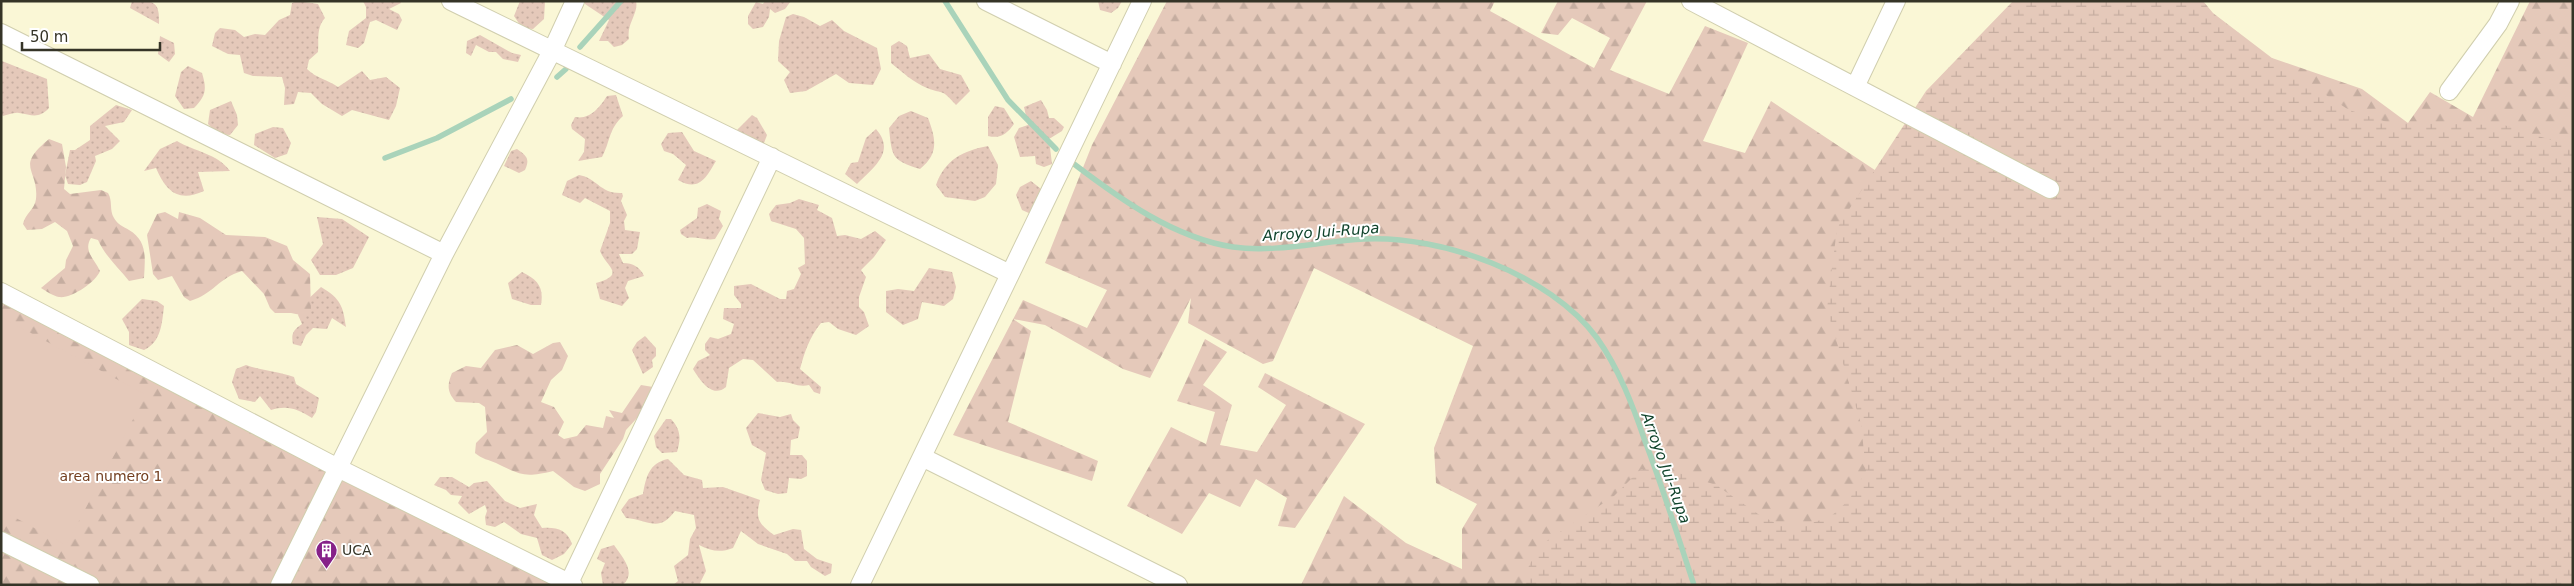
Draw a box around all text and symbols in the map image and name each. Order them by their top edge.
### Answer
scale bar [22,20,160,52]
text: 50 m [30,28,68,46]
water label: Arroyo Jui-Rupa [1261,219,1380,245]
water label: Arroyo Jui-Rupa [1637,409,1694,526]
park label: area numero 1 [59,468,163,484]
building icon: UCA [314,538,338,569]
place label: UCA [342,542,372,558]

